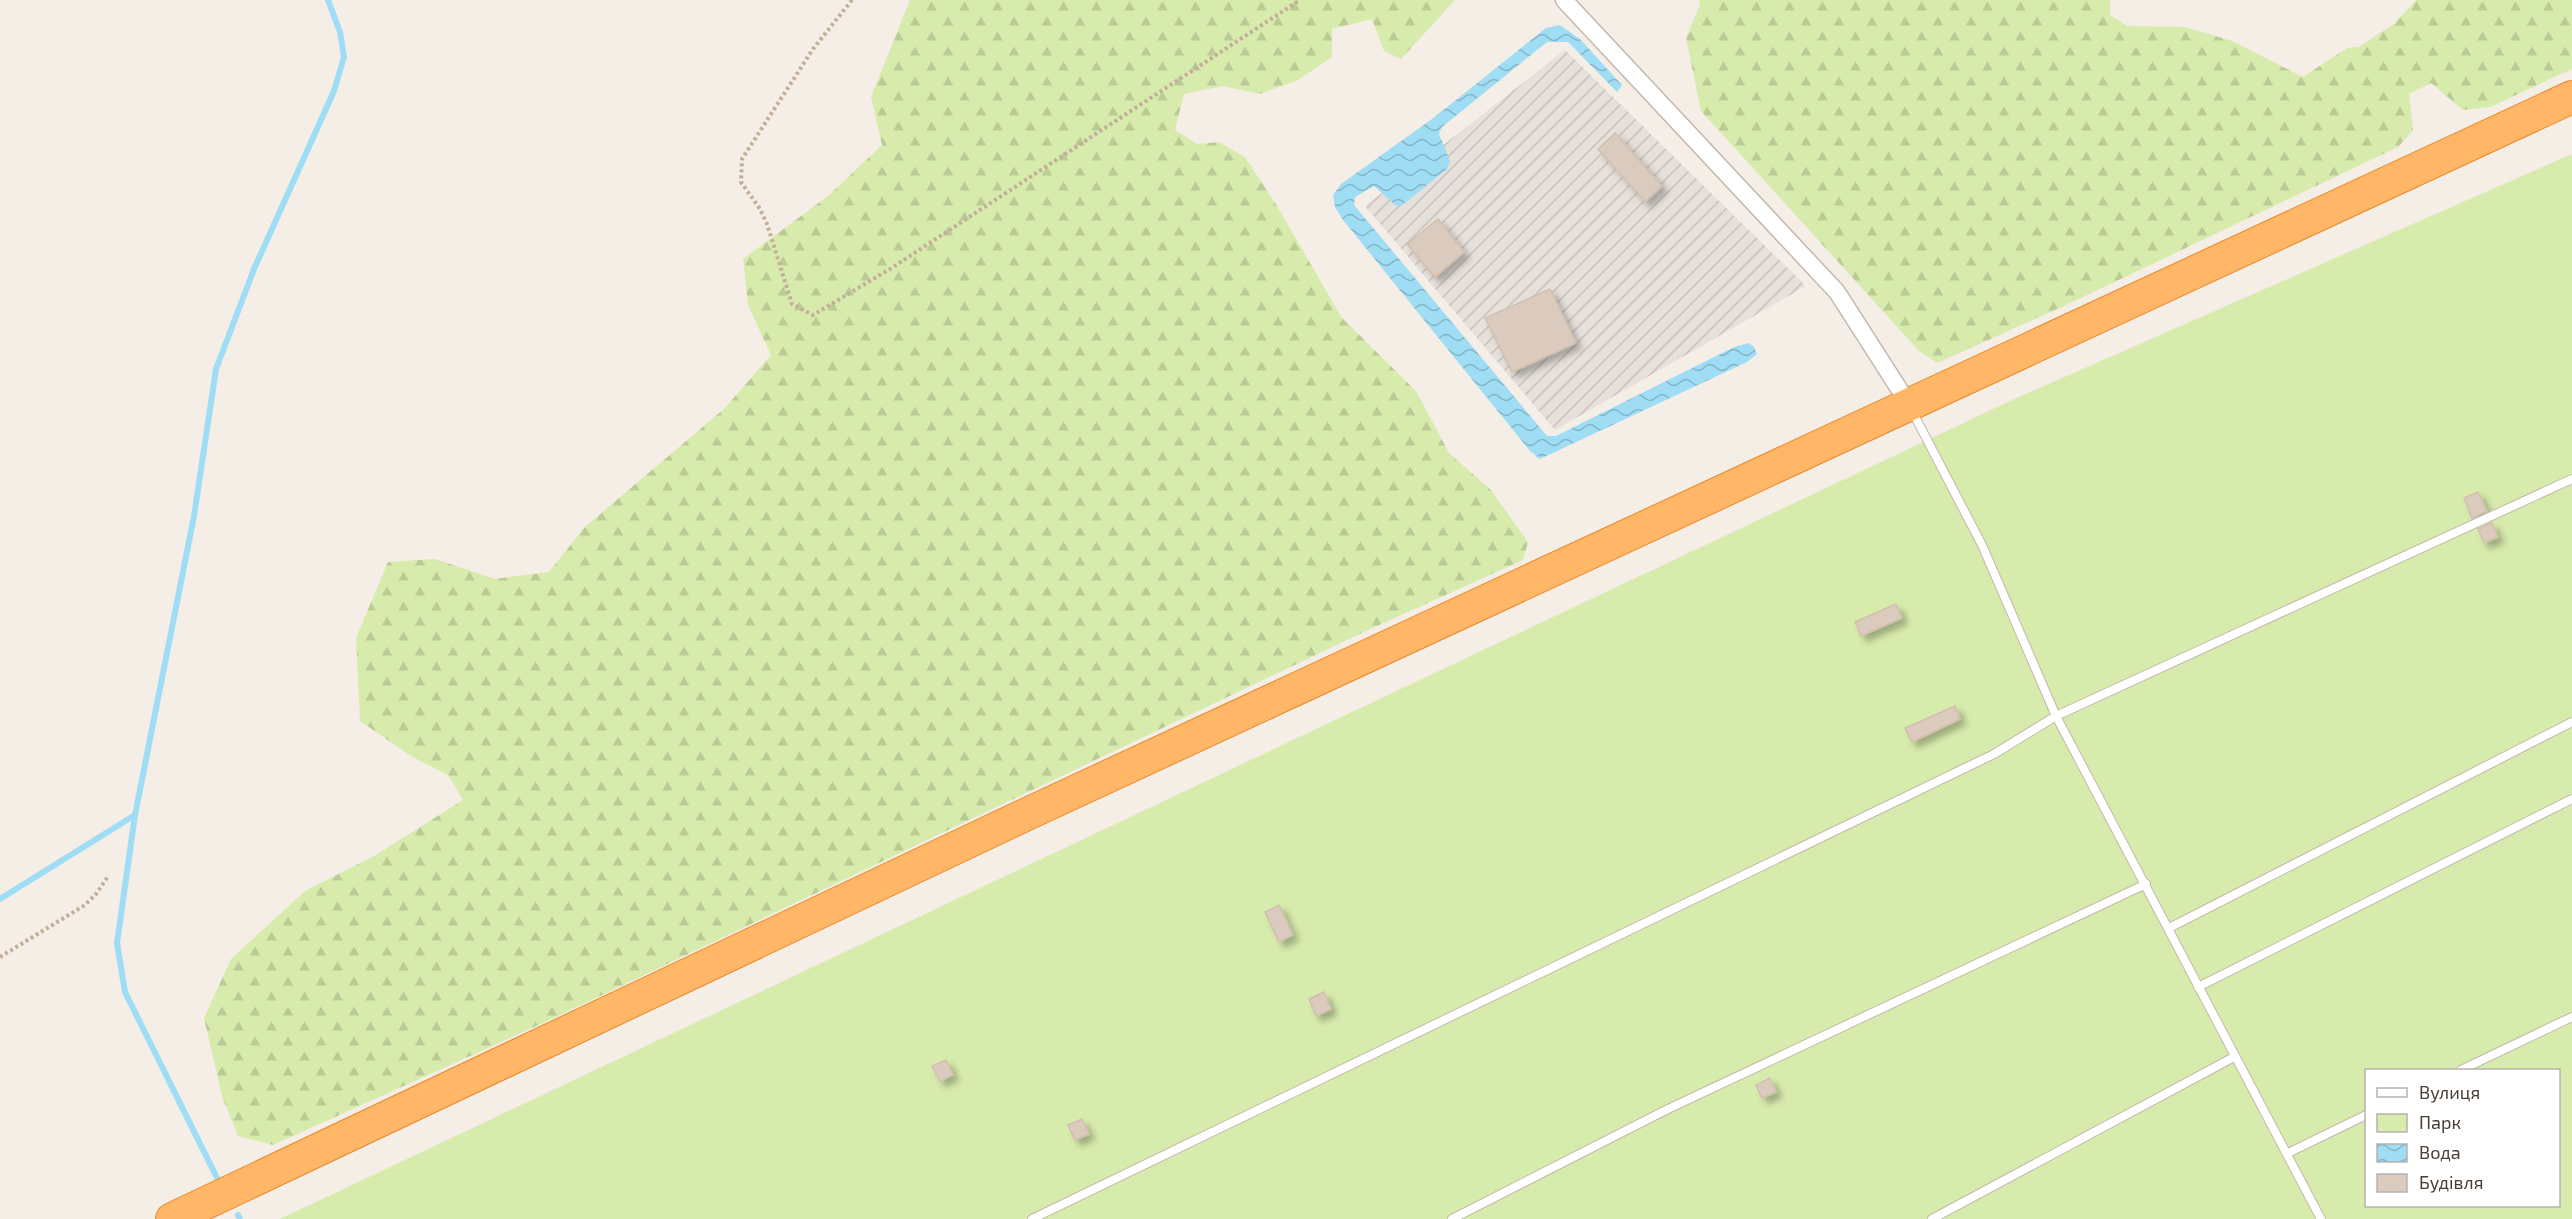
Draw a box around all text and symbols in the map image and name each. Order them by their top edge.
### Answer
legend [2365,1069,2560,1207]
text: Вулиця [2419,1081,2480,1103]
text: Парк [2419,1111,2461,1133]
text: Вода [2419,1141,2461,1163]
text: Будівля [2419,1171,2483,1193]

